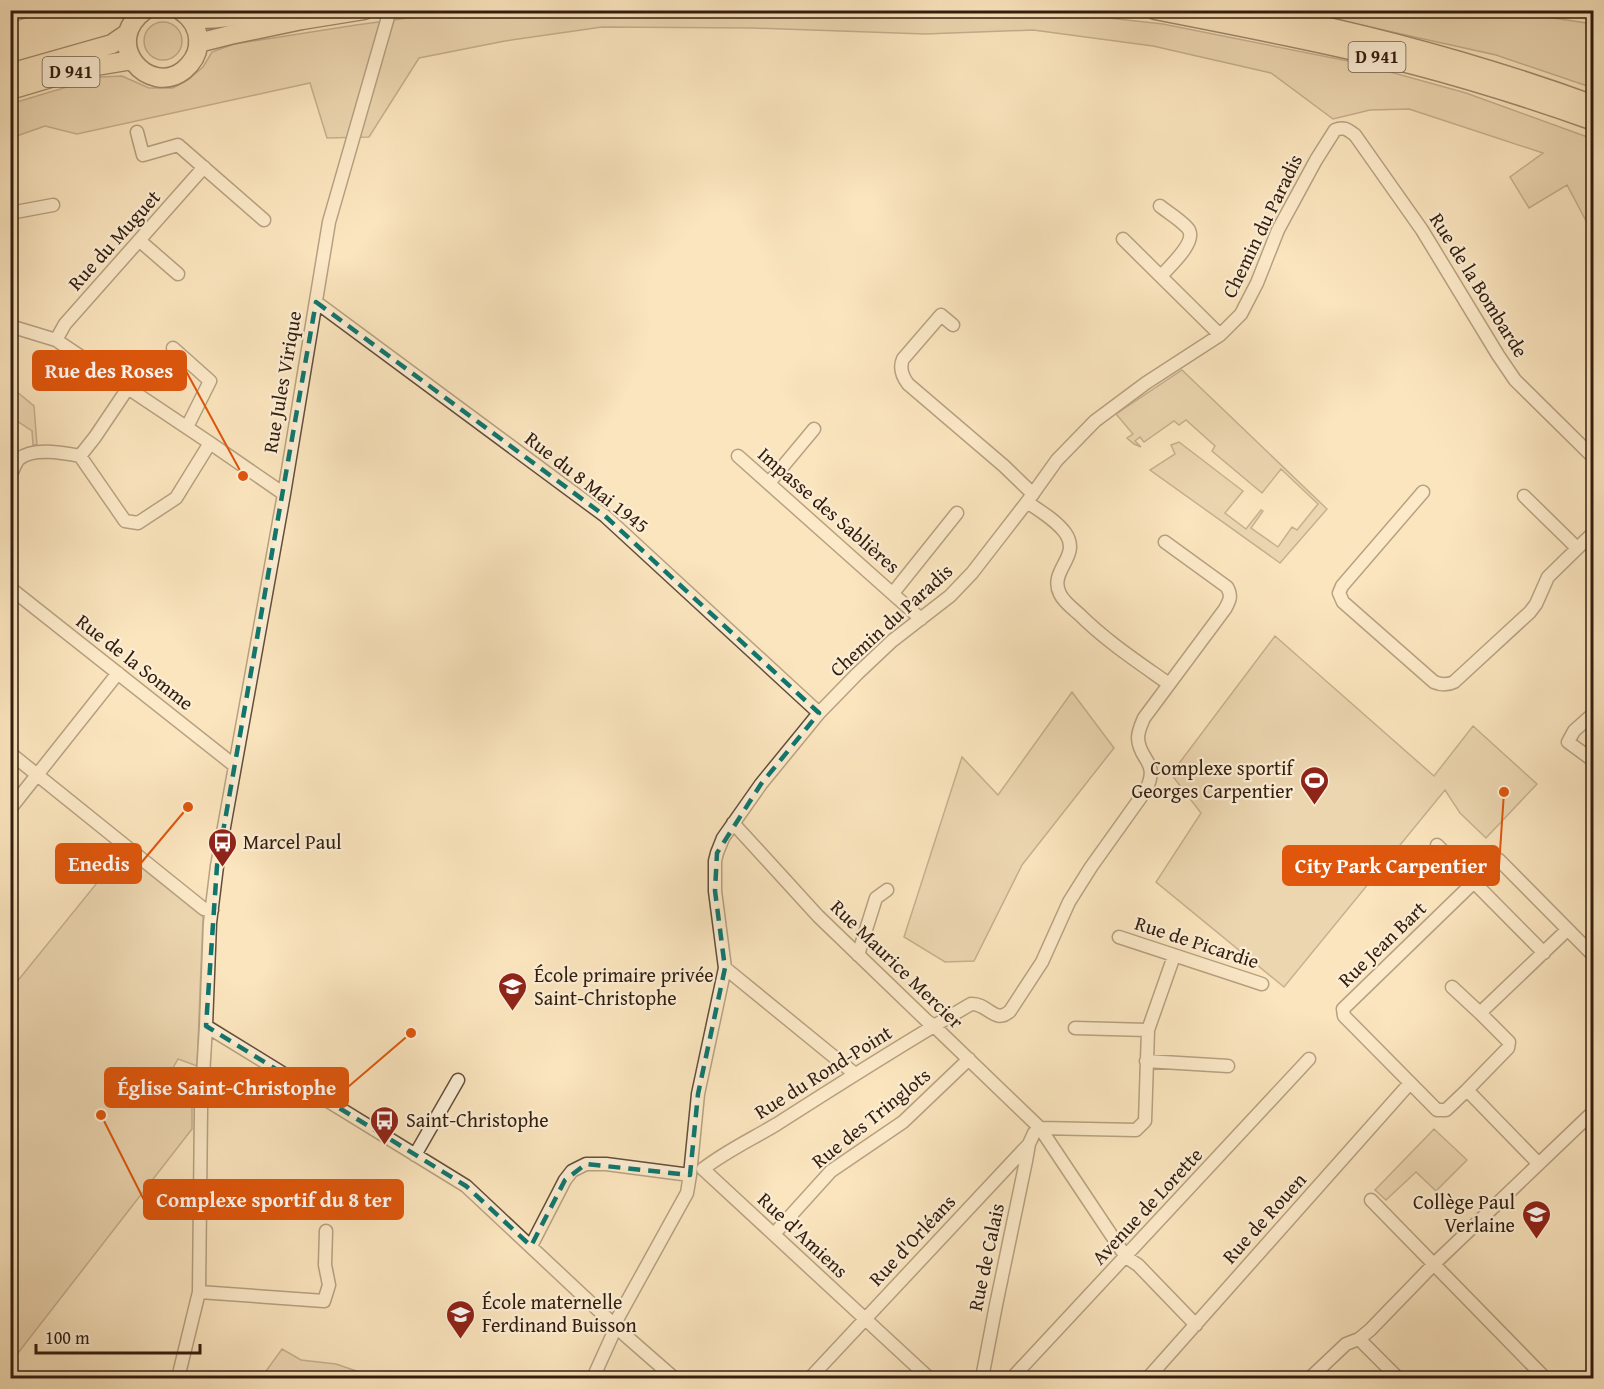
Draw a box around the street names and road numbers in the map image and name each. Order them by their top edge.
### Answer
road number: D 941 [1348,42,1406,72]
road number: D 941 [42,57,100,87]
street label: Chemin du Paradis [1214,149,1309,303]
street label: Rue du Muguet [61,183,167,296]
street label: Rue de la Bombarde [1423,207,1536,363]
street label: Rue Jules Virique [255,309,308,455]
street label: Rue du 8 Mai 1945 [519,424,656,539]
street label: Impasse des Sablières [752,440,907,580]
street label: Chemin du Paradis [823,556,959,683]
street label: Rue de la Somme [70,606,200,717]
street label: Rue Maurice Mercier [824,892,970,1035]
street label: Rue Jean Bart [1331,894,1432,993]
street label: Rue de Picardie [1131,908,1263,975]
street label: Rue du Rond-Point [748,1018,897,1126]
street label: Rue des Tringlots [805,1060,936,1175]
street label: Avenue de Lorette [1085,1141,1209,1271]
street label: Rue de Rouen [1215,1166,1312,1270]
street label: Rue d'Amiens [752,1185,855,1284]
street label: Rue d'Orléans [861,1187,962,1292]
street label: Rue de Calais [960,1200,1011,1313]

